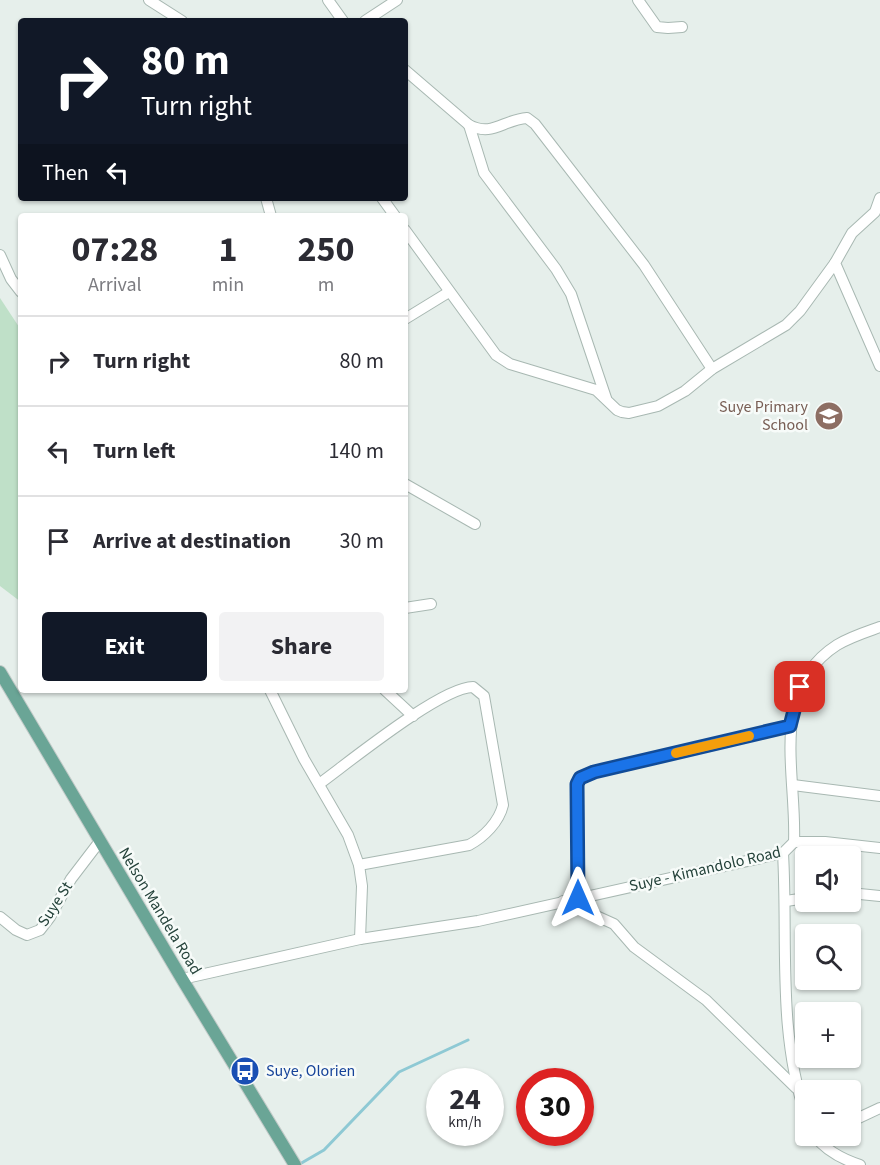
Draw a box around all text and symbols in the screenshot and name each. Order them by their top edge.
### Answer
text: 80 m [141,31,230,91]
icon: right [42,42,120,120]
text: Turn right [141,87,252,126]
icon: left [101,156,134,189]
text: Then [42,157,89,189]
text: 07:28 [71,224,158,275]
text: 1 [218,224,237,275]
text: 250 [298,224,355,275]
text: Arrival [88,271,142,299]
text: min [212,271,244,299]
text: m [318,271,334,299]
icon: right [42,345,75,378]
text: Turn right [93,345,190,377]
text: 80 m [339,345,384,377]
place label: Suye Primary School [719,396,809,436]
school or university icon: Suye Primary School [813,400,845,432]
icon: left [42,435,75,468]
text: Turn left [93,435,175,467]
text: 140 m [329,435,384,467]
icon: arrive [42,525,75,558]
text: Arrive at destination [93,525,291,557]
text: 30 m [339,525,384,557]
button: Exit [42,612,207,681]
button: Share [219,612,384,681]
pin [774,661,825,712]
icon: arrive [783,670,816,703]
street label: Suye - Kimandolo Road [627,841,783,897]
street label: Nelson Mandela Road [113,843,207,979]
map controls [795,846,861,1146]
button: sound [795,846,861,912]
position arrow [546,866,610,930]
street label: Suye St [32,877,78,931]
button: search [795,924,861,990]
button: + [795,1002,861,1068]
bus stop icon: Suye, Olorien [229,1055,261,1087]
place label: Suye, Olorien [266,1060,355,1082]
speed limit sign: 30 [516,1068,594,1146]
text: 24 [449,1078,481,1121]
button: − [795,1080,861,1146]
text: km/h [448,1112,482,1133]

